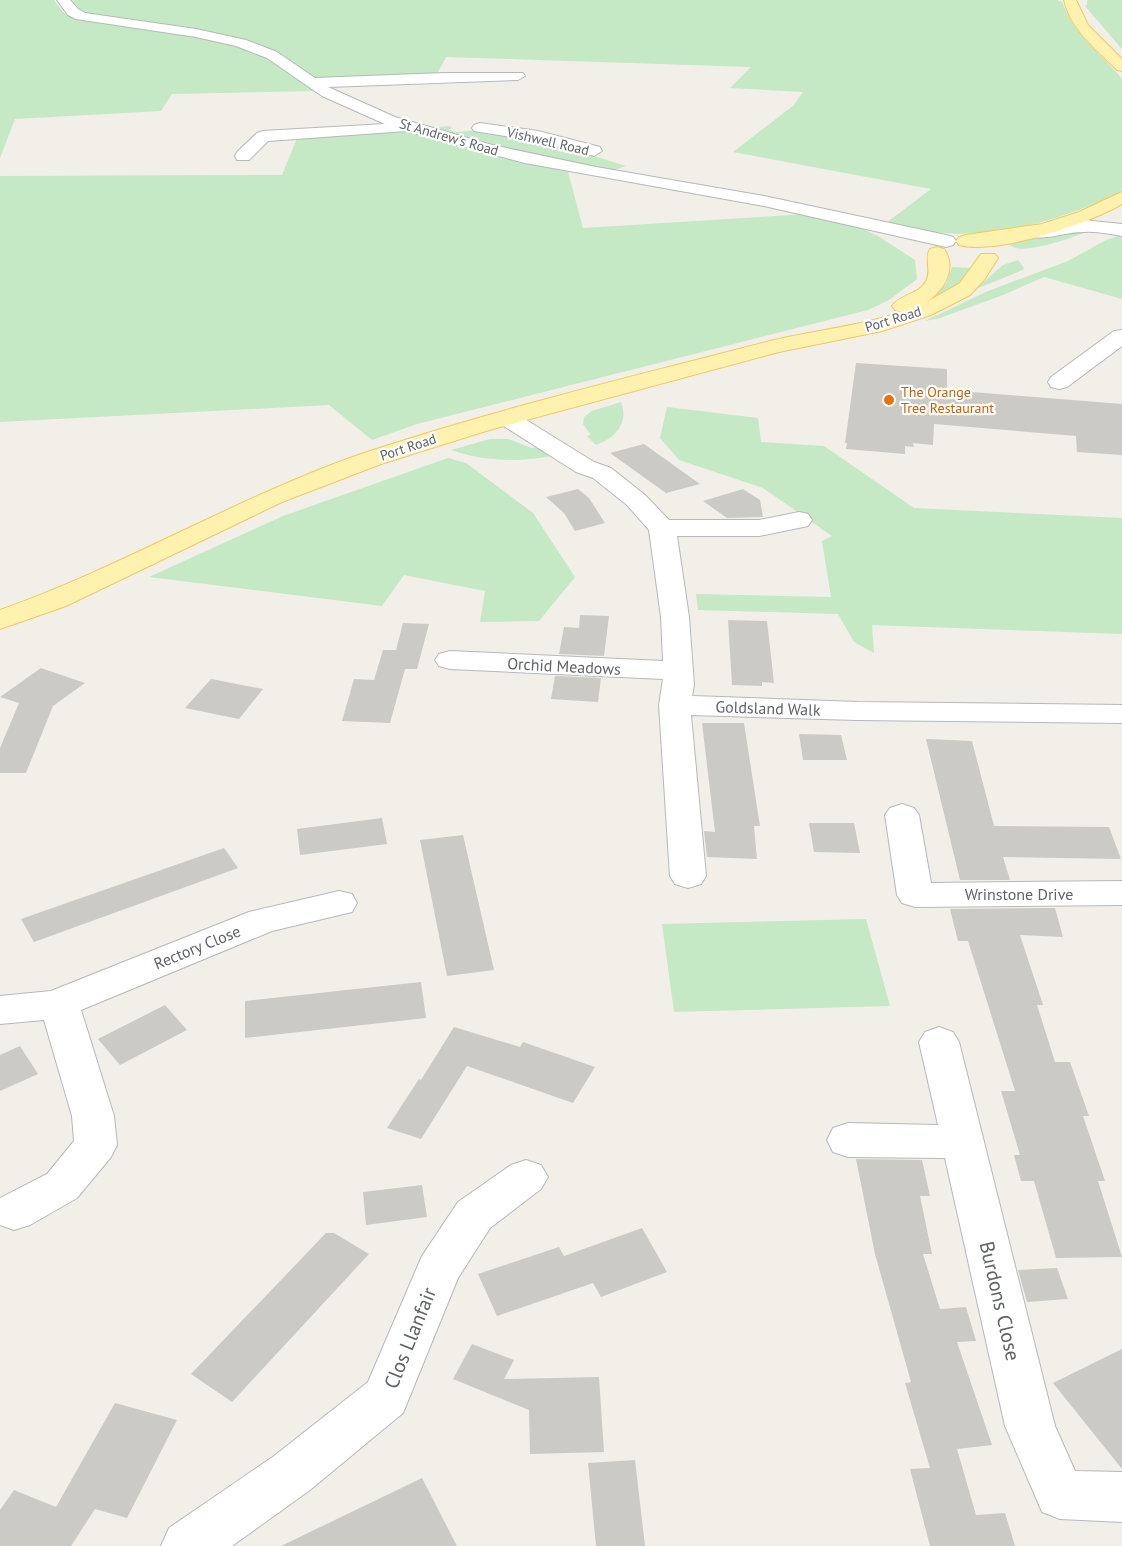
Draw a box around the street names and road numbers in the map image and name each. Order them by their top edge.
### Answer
street label: St Andrew's Road [397,114,501,160]
street label: Vishwell Road [504,123,591,159]
street label: Port Road [863,302,923,336]
street label: Port Road [378,429,438,465]
street label: Orchid Meadows [507,653,622,679]
street label: Goldsland Walk [715,696,821,720]
street label: Wrinstone Drive [965,884,1073,904]
street label: Rectory Close [151,921,243,973]
street label: Burdons Close [974,1239,1026,1363]
street label: Clos Llanfair [378,1283,442,1393]

